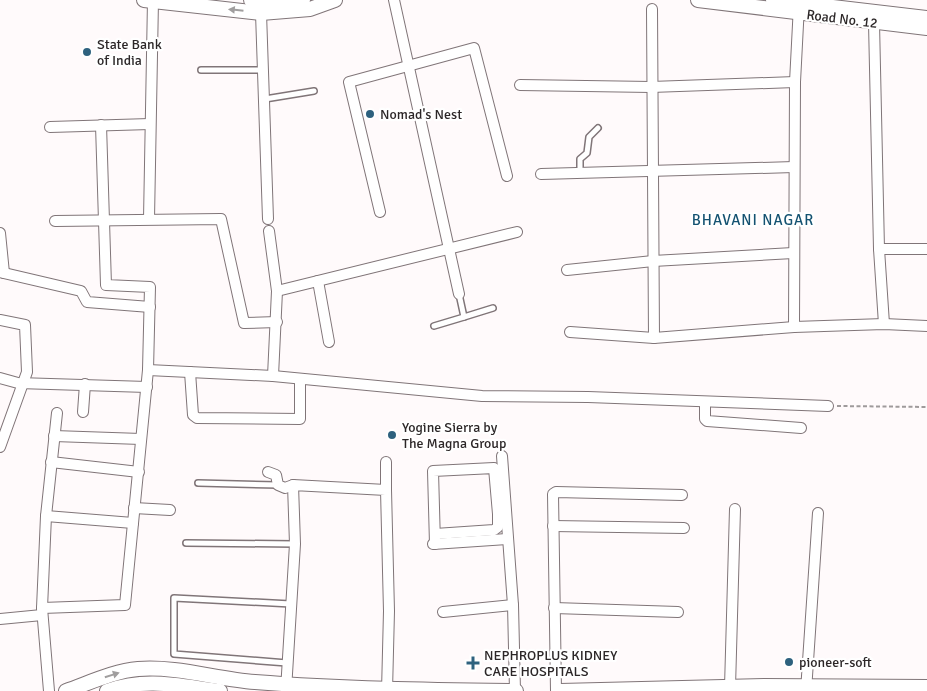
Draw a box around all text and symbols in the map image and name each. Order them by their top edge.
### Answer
one-way arrow [227,6,243,14]
street label: Road No. 12 [805,6,879,32]
place label: State Bank of India [97,36,162,69]
marker: State Bank of India [81,46,93,58]
place label: Nomad's Nest [380,106,462,123]
marker: Nomad's Nest [364,108,376,120]
district label: BHAVANI NAGAR [692,211,814,229]
place label: Yogine Sierra by The Magna Group [402,419,506,452]
marker: Yogine Sierra by The Magna Group [386,429,398,441]
place label: NEPHROPLUS KIDNEY CARE HOSPITALS [484,647,617,680]
place label: pioneer-soft [799,654,872,671]
marker: NEPHROPLUS KIDNEY CARE HOSPITALS [466,656,480,670]
marker: pioneer-soft [783,656,795,668]
one-way arrow [105,671,120,679]

